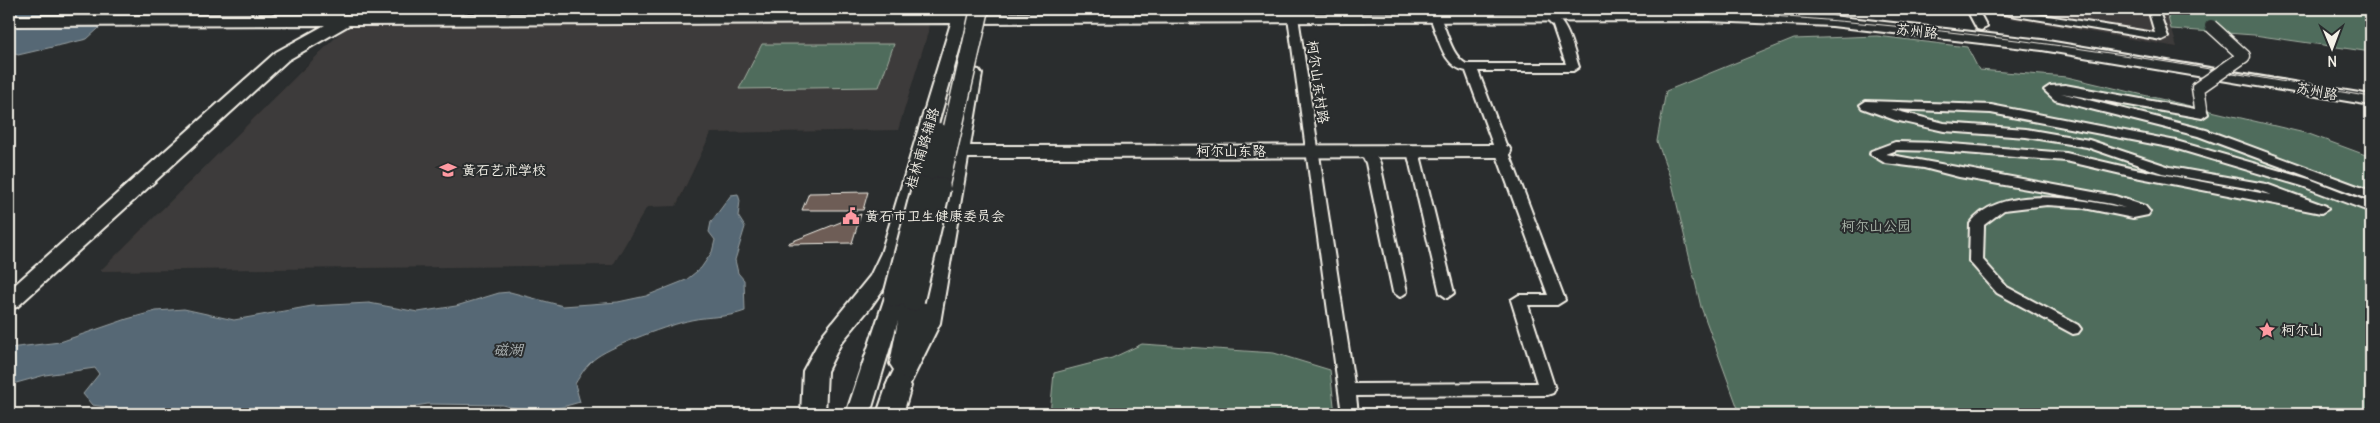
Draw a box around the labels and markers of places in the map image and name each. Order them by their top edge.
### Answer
school or university icon: 黄石艺术学校 [438,160,458,180]
place label: 黄石艺术学校 [462,161,546,179]
public building icon: 黄石市卫生健康委员会 [841,206,861,226]
place label: 黄石市卫生健康委员会 [865,207,1005,225]
place icon: 柯尔山 [2257,320,2277,340]
place label: 柯尔山 [2281,321,2323,339]

